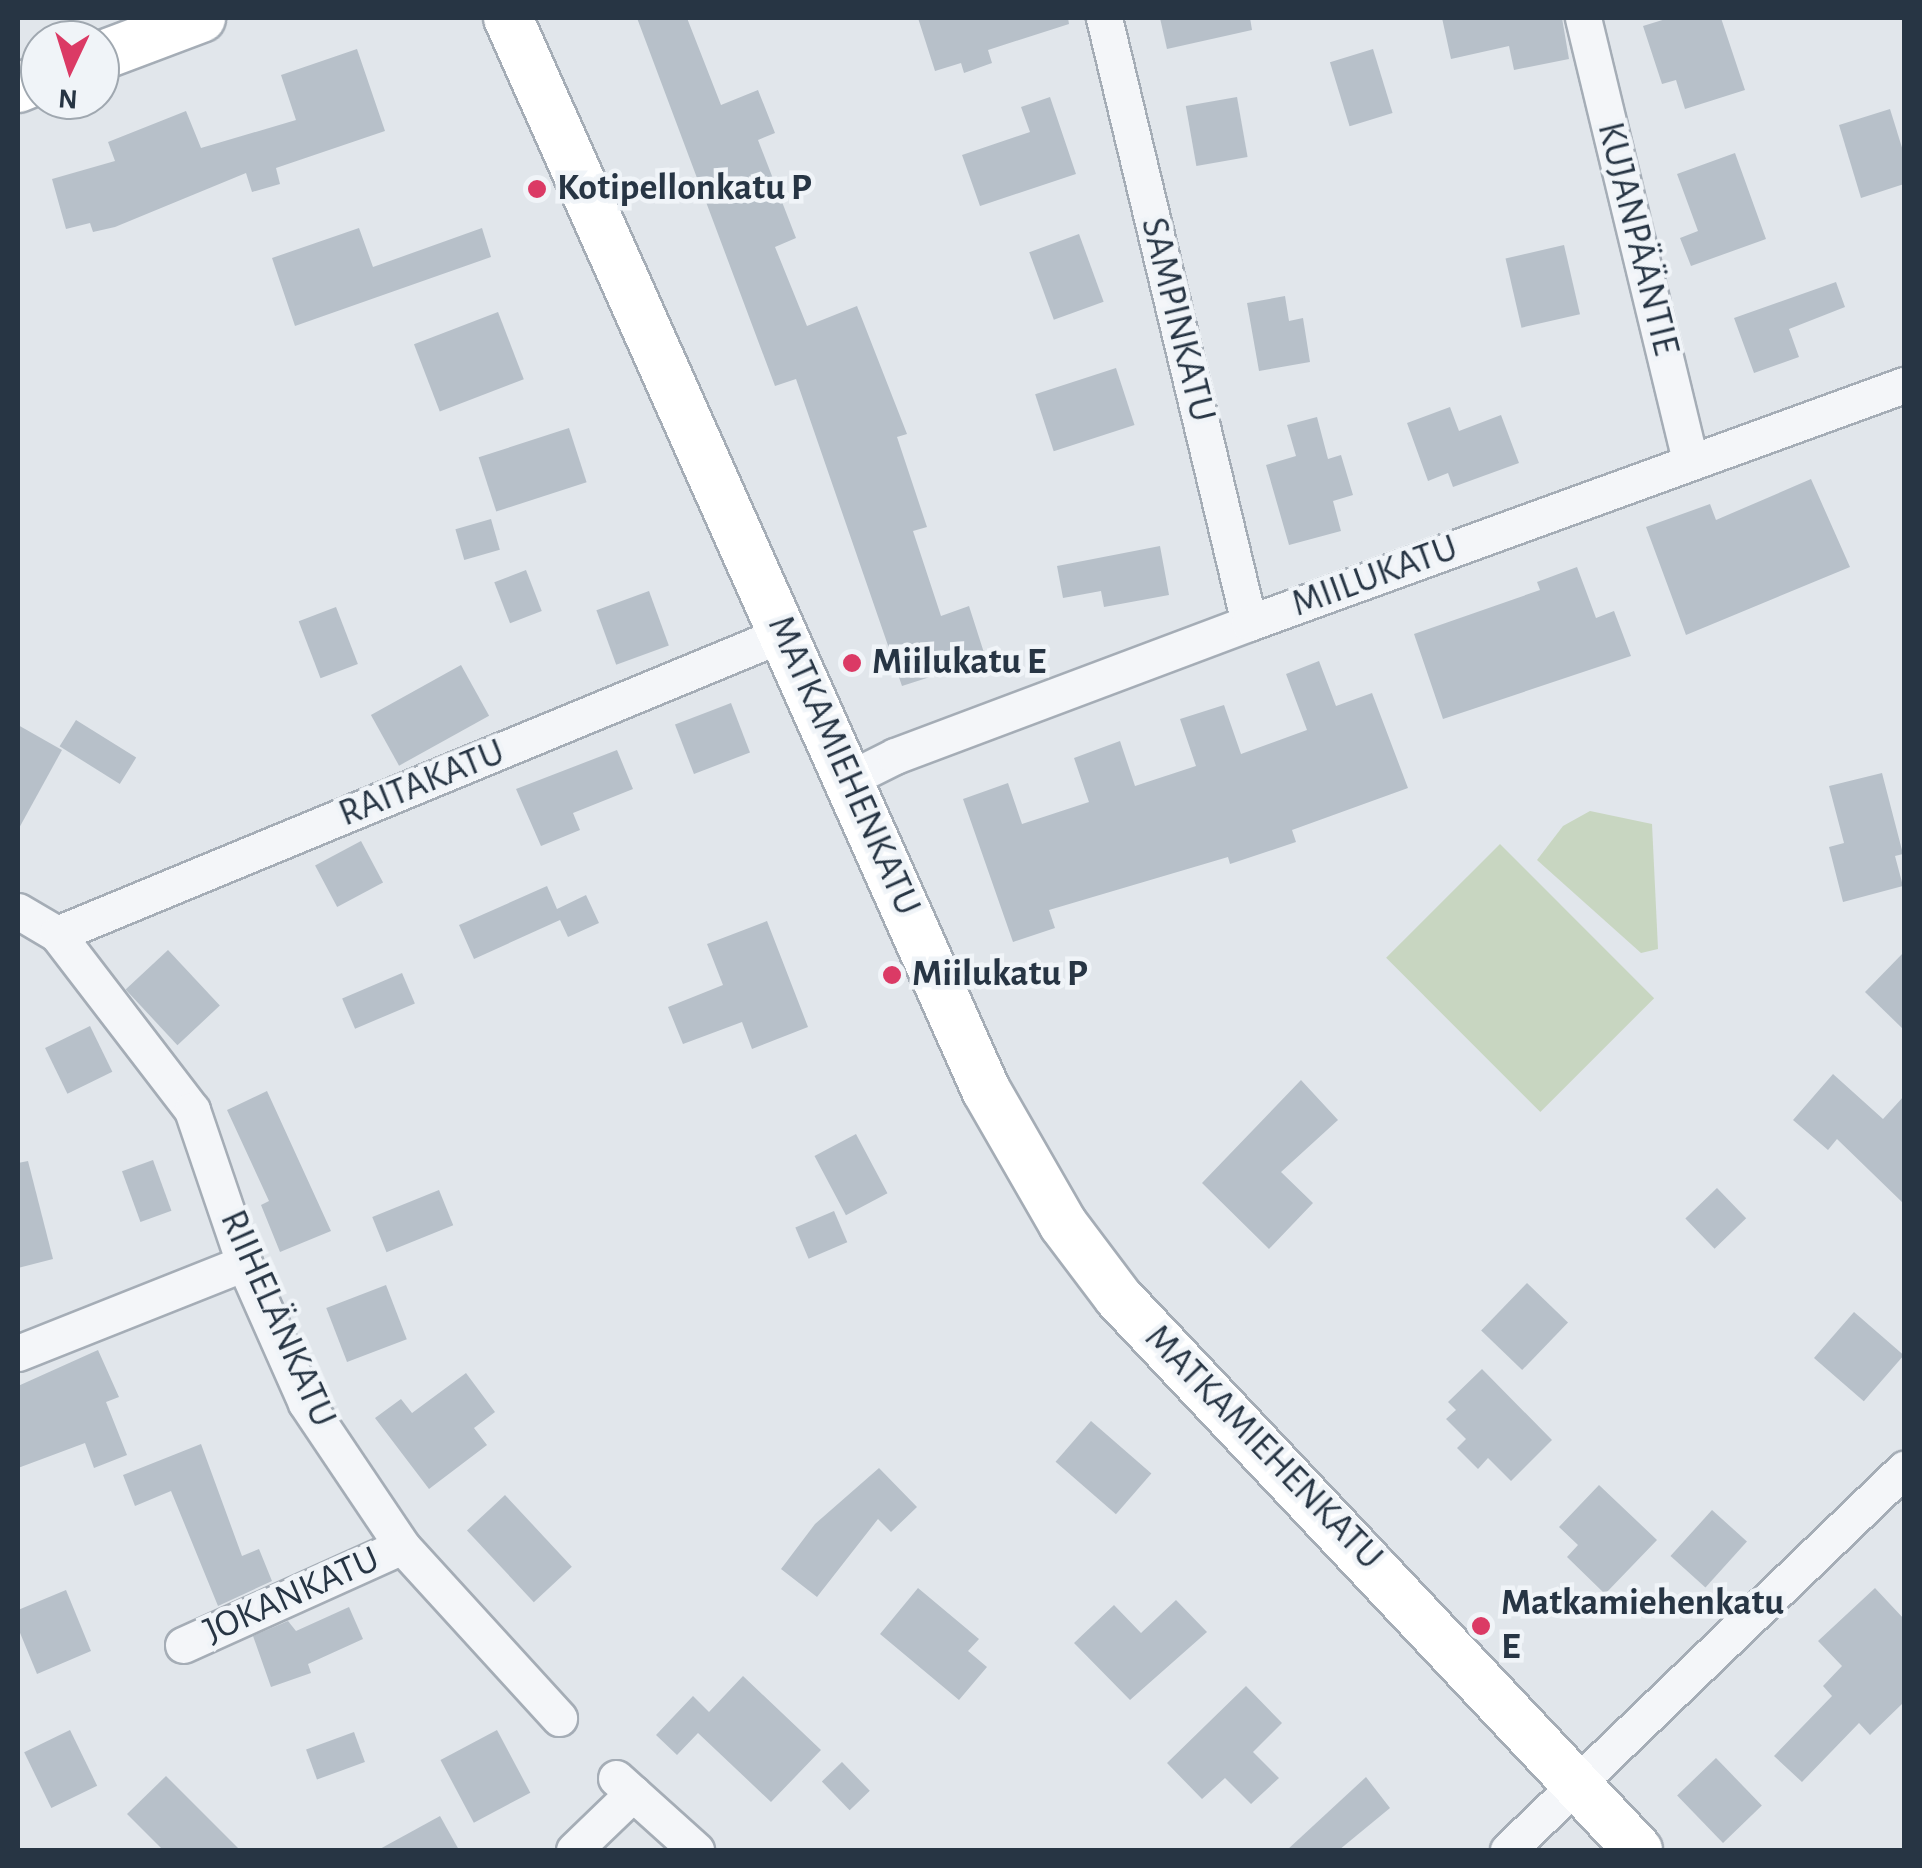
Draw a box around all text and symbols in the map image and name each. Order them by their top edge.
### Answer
north arrow [20,20,120,120]
text: N [57,83,79,113]
street label: KUJANPÄÄNTIE [1586,118,1688,360]
place label: Kotipellonkatu P [557,166,812,212]
marker: Kotipellonkatu P [526,178,548,200]
street label: SAMPINKATU [1130,213,1224,427]
street label: MIILUKATU [1286,526,1464,628]
street label: MATKAMIEHENKATU [756,609,930,923]
place label: Miilukatu E [872,640,1046,686]
marker: Miilukatu E [841,652,863,674]
street label: RAITAKATU [333,730,511,838]
place label: Miilukatu P [912,952,1088,998]
marker: Miilukatu P [881,964,903,986]
street label: RIIHELÄNKATU [209,1204,345,1434]
street label: MATKAMIEHENKATU [1134,1316,1392,1580]
street label: JOKANKATU [197,1537,387,1655]
place label: Matkamiehenkatu E [1501,1581,1784,1670]
marker: Matkamiehenkatu E [1470,1615,1492,1637]

